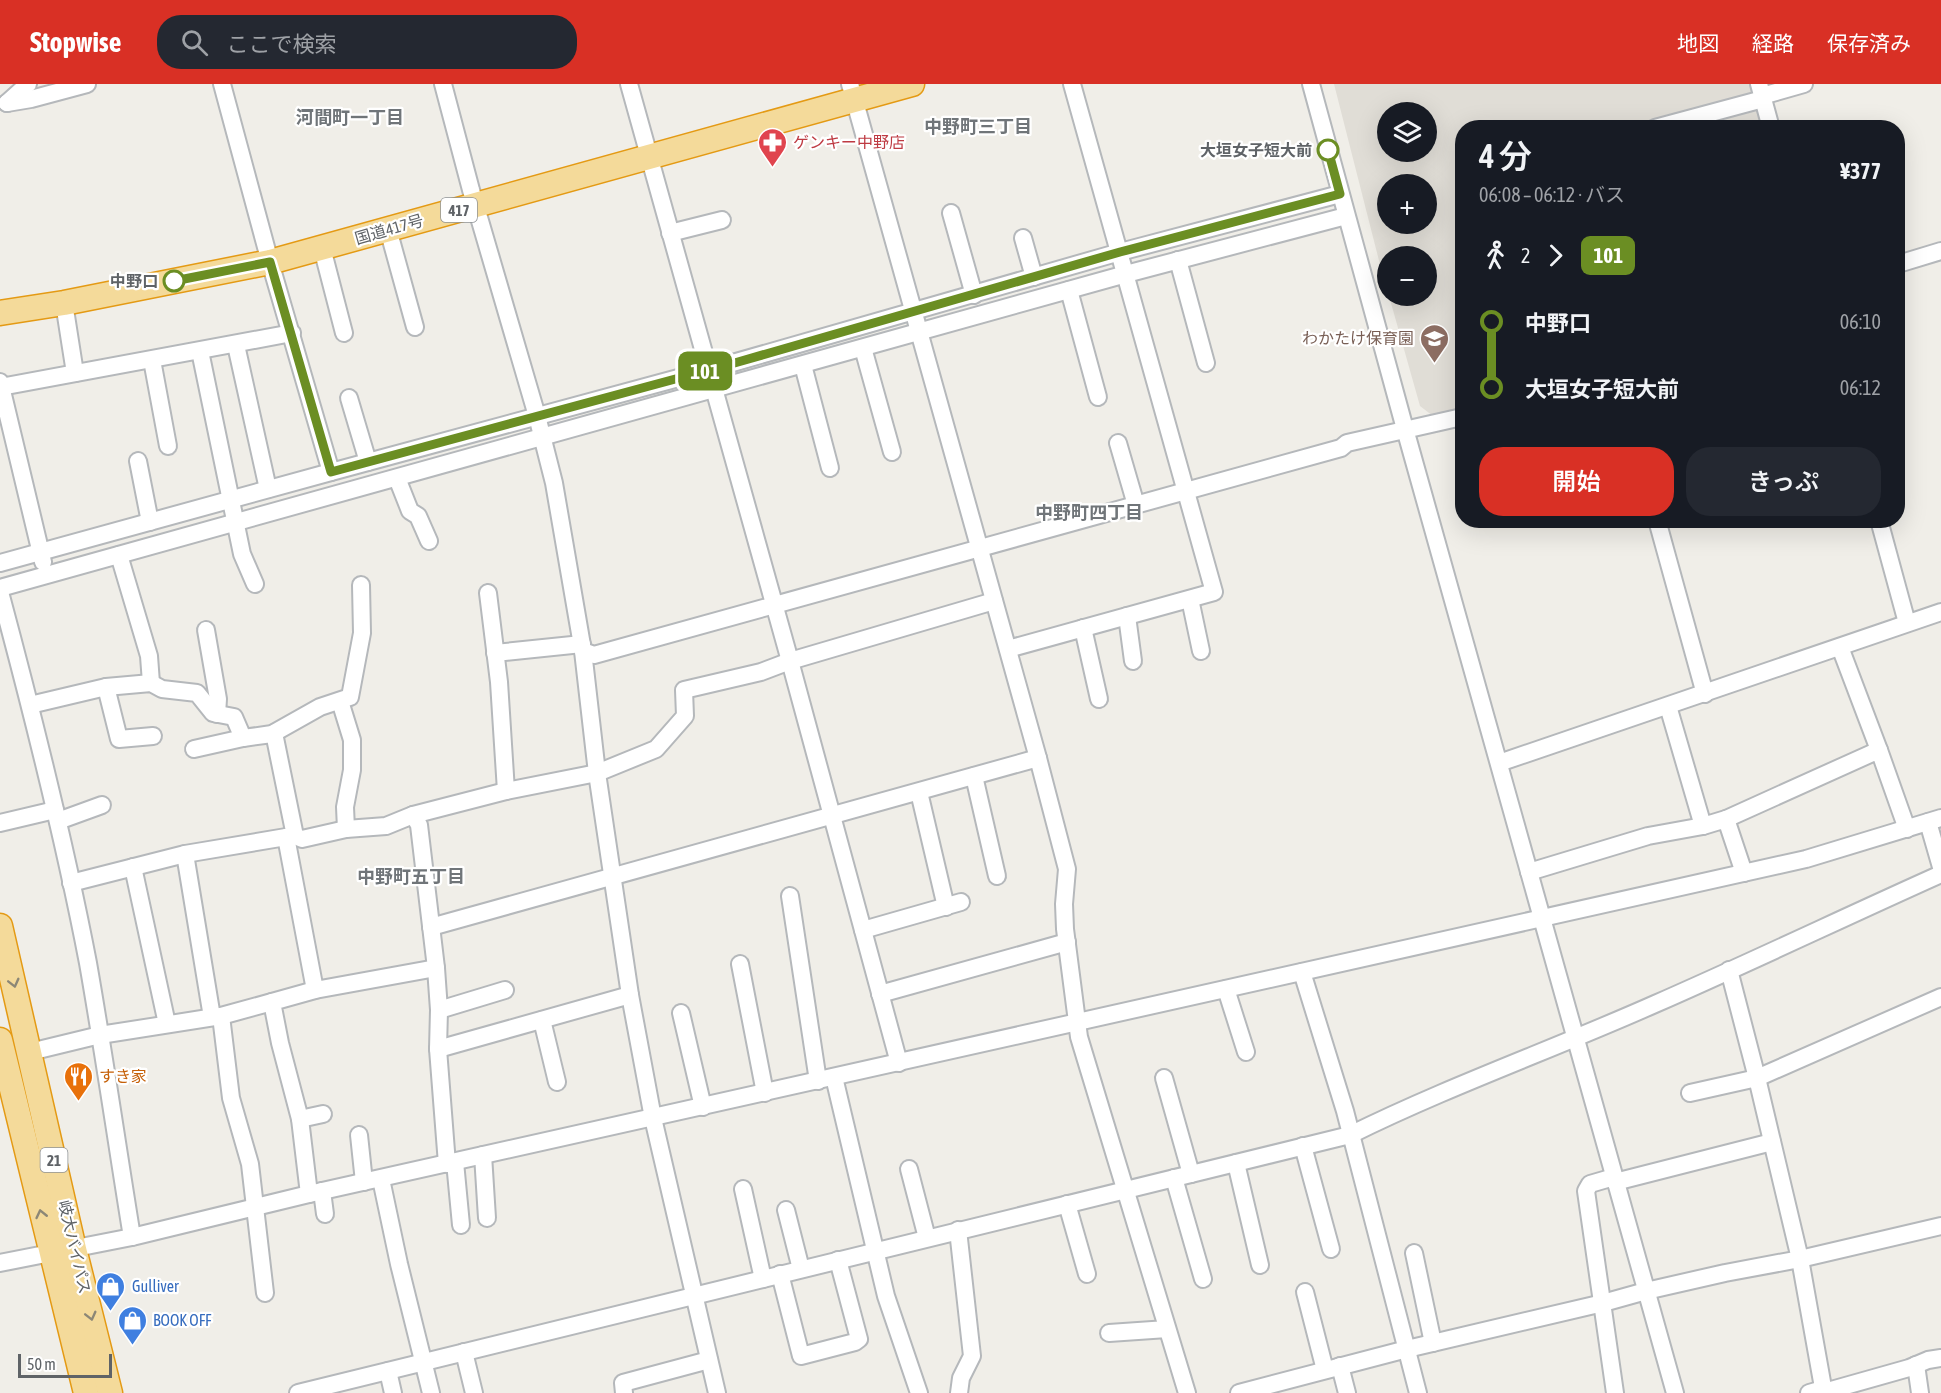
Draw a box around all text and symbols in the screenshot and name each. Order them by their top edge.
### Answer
search box [157,15,577,69]
text: Stopwise [30,26,121,58]
icon: search [178,26,211,59]
text: ここで検索 [226,31,336,57]
text: 地図 [1677,31,1719,55]
text: 経路 [1752,31,1794,55]
text: 保存済み [1827,31,1911,55]
map controls [1377,102,1437,306]
button: layers [1377,102,1437,162]
district label: 河間町一丁目 [296,107,404,128]
district label: 中野町三丁目 [924,116,1032,137]
pharmacy icon: ゲンキー中野店 [756,126,788,168]
place label: ゲンキー中野店 [793,133,905,151]
text: 4 分 [1479,137,1532,175]
marker: 大垣女子短大前 [1317,139,1339,161]
place label: 大垣女子短大前 [1200,141,1312,159]
text: ¥377 [1840,158,1881,184]
button: + [1377,174,1437,234]
text: 06:08 – 06:12 · バス [1479,183,1625,206]
road number: 417 [441,198,477,222]
street label: 国道417号 [353,211,425,247]
icon: walk [1479,239,1512,272]
icon: forward [1539,239,1572,272]
text: 101 [1593,243,1623,267]
text: 2 [1521,244,1530,267]
button: − [1377,246,1437,306]
marker: 中野口 [163,270,185,292]
place label: 中野口 [110,272,158,290]
text: 中野口 [1525,310,1591,336]
text: 06:10 [1840,310,1881,333]
school or university icon: わかたけ保育園 [1419,322,1451,364]
place label: わかたけ保育園 [1302,329,1414,347]
line badge: 101 [670,352,740,390]
text: 101 [690,359,720,383]
text: 大垣女子短大前 [1525,376,1679,402]
text: 06:12 [1840,376,1881,399]
button: 開始 [1479,447,1674,516]
button: きっぷ [1686,447,1881,516]
district label: 中野町四丁目 [1035,502,1143,523]
district label: 中野町五丁目 [357,866,465,887]
one-way arrow [6,978,19,988]
restaurant icon: すき家 [62,1060,94,1102]
place label: すき家 [99,1067,147,1085]
road number: 21 [40,1148,68,1172]
street label: 岐大バイパス [55,1198,95,1296]
one-way arrow [36,1209,49,1219]
shop icon: Gulliver [95,1270,127,1312]
place label: Gulliver [132,1277,179,1295]
shop icon: BOOK OFF [116,1304,148,1346]
one-way arrow [84,1311,97,1321]
place label: BOOK OFF [153,1311,212,1329]
scale bar [18,1351,112,1378]
text: 50 m [27,1355,56,1373]

